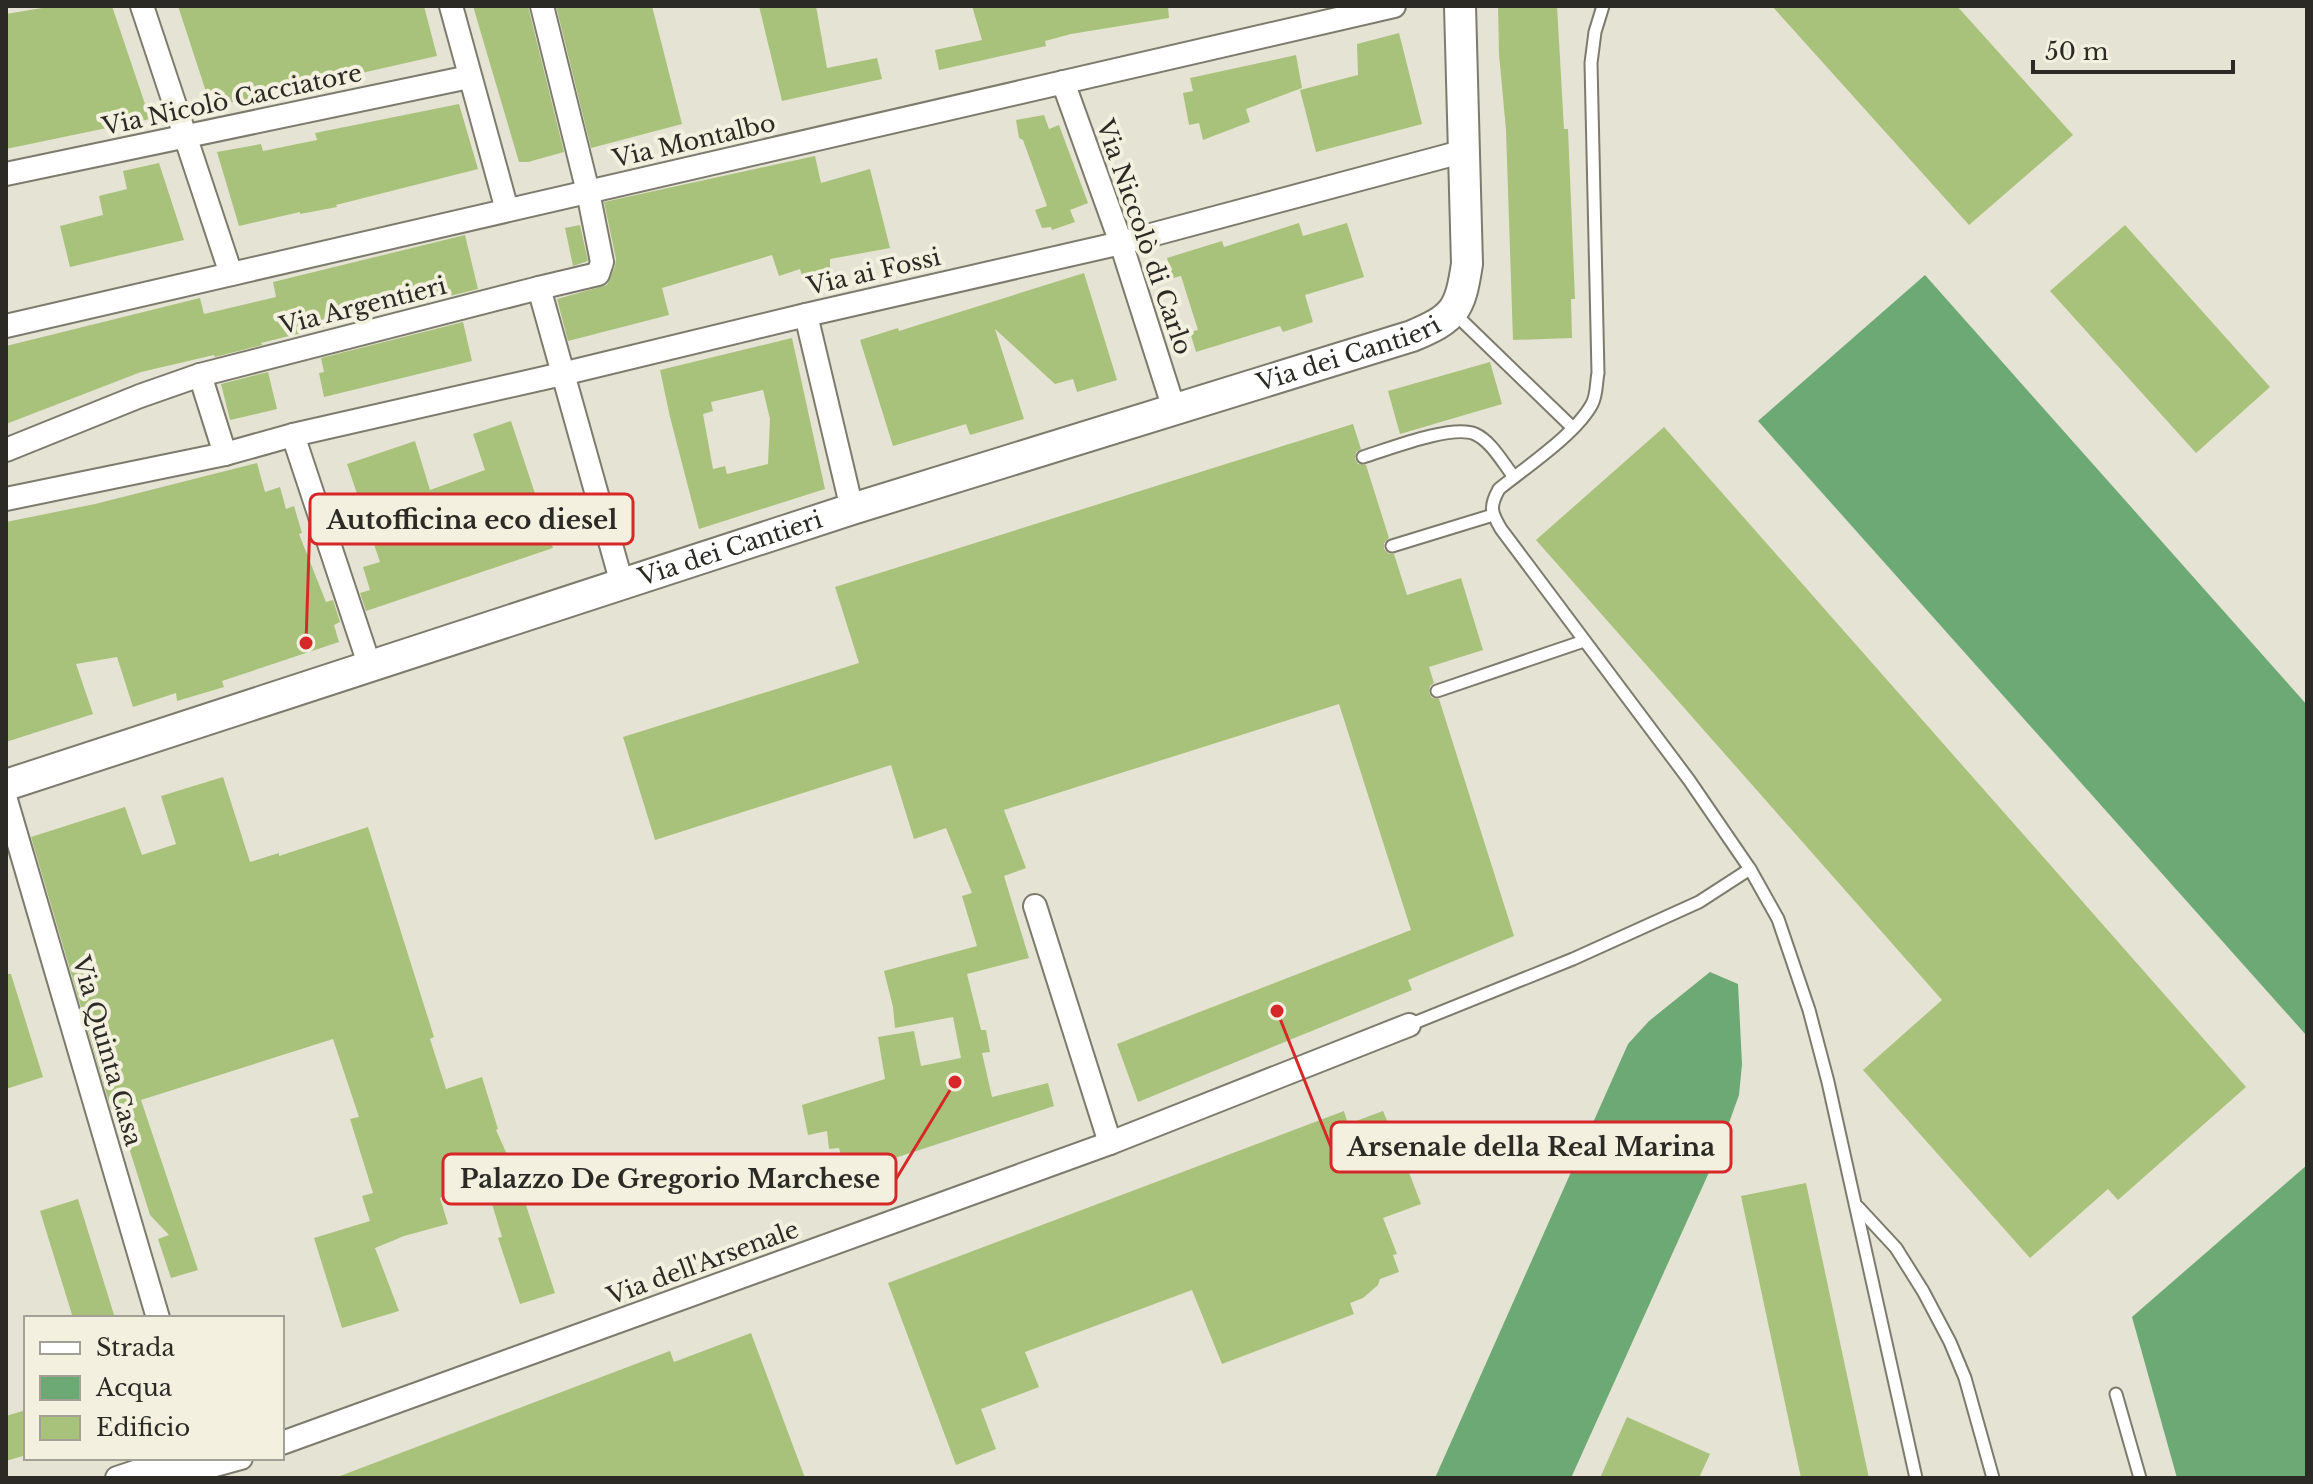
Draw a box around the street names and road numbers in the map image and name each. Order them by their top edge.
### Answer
street label: Via Nicolò Cacciatore [98,58,364,141]
street label: Via Montalbo [609,108,778,174]
street label: Via Niccolò di Carlo [1090,114,1198,358]
street label: Via ai Fossi [803,242,943,301]
street label: Via Argentieri [275,271,449,340]
street label: Via dei Cantieri [1252,310,1446,397]
street label: Via dei Cantieri [634,505,826,592]
street label: Via Quinta Casa [66,952,149,1150]
street label: Via dell'Arsenale [602,1214,803,1311]

